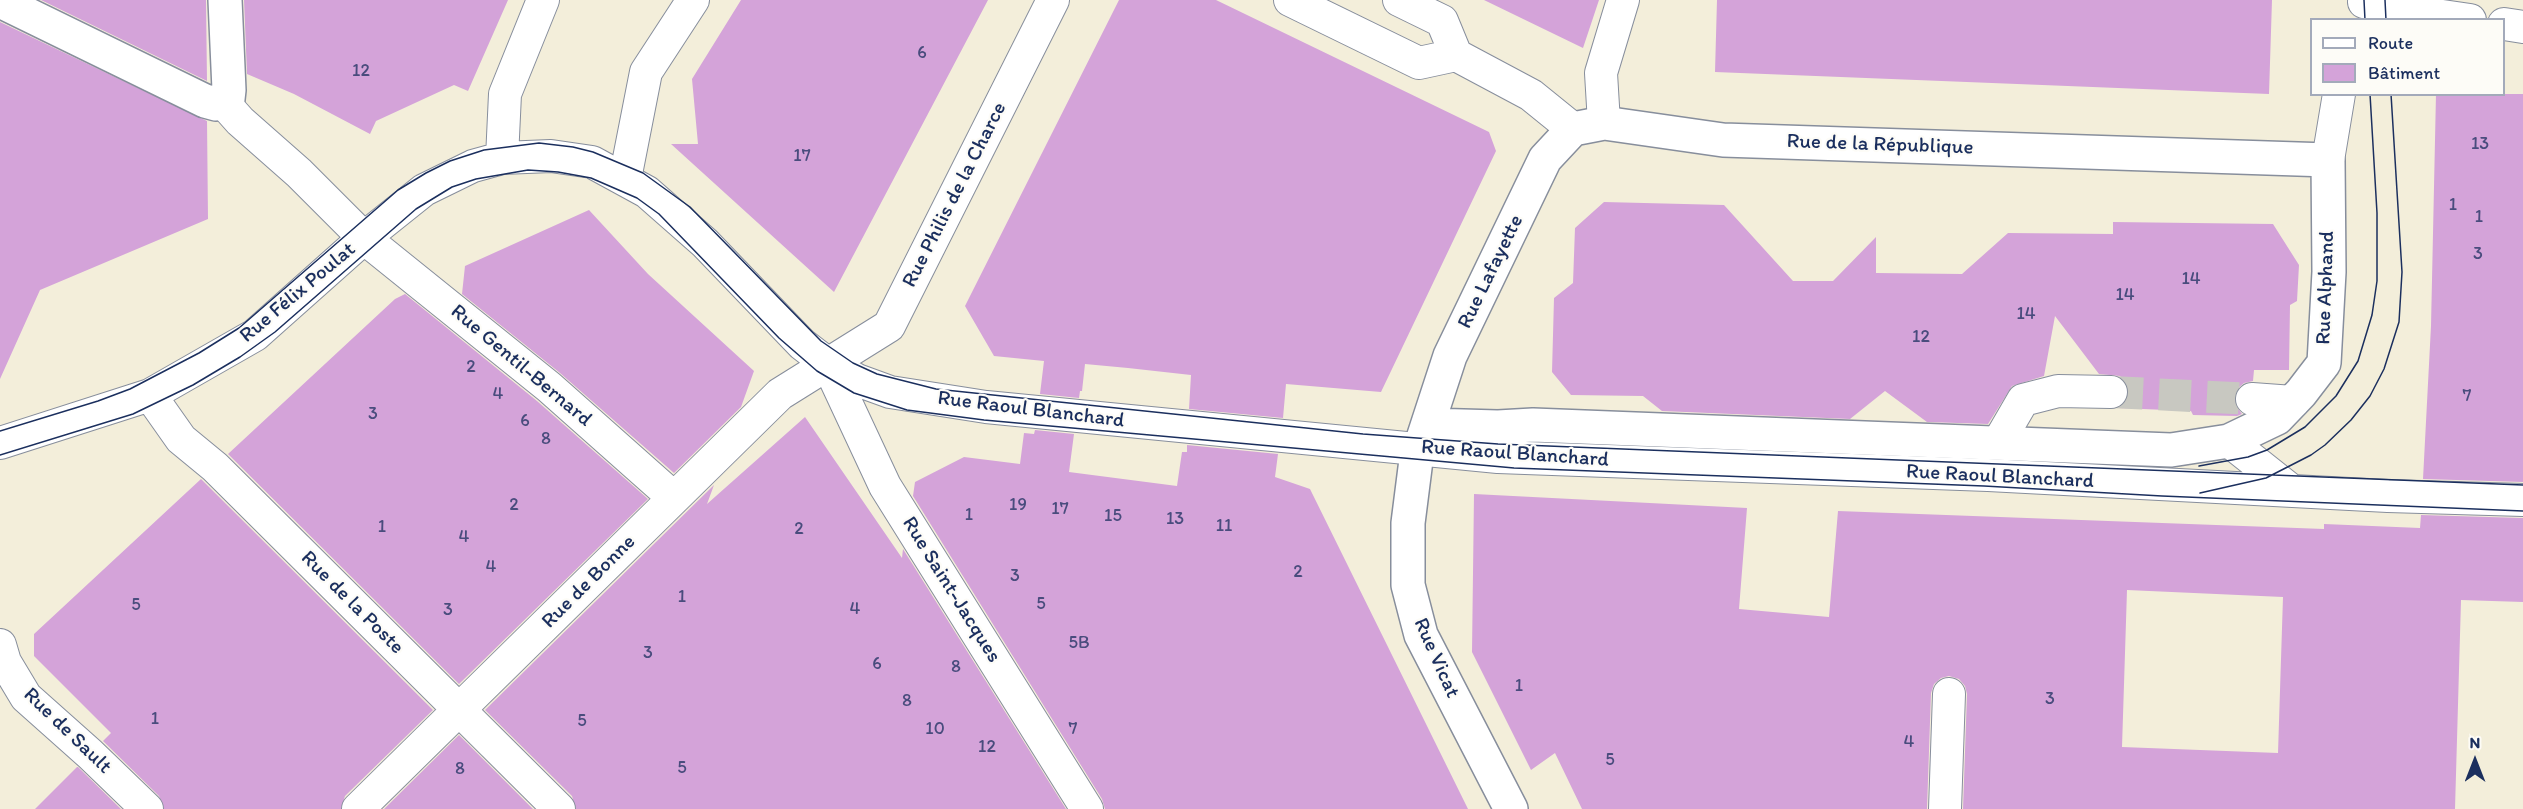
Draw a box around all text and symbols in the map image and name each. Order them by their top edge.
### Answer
legend [2310,18,2505,96]
text: Route [2368,32,2413,54]
house number: 6 [917,42,927,64]
house number: 12 [352,60,370,82]
text: Bâtiment [2368,62,2440,84]
street label: Rue Philis de la Charce [897,98,1013,292]
street label: Rue de la République [1786,129,1974,161]
house number: 13 [2471,133,2489,155]
house number: 17 [793,145,811,167]
house number: 1 [2449,194,2457,216]
house number: 1 [2475,206,2483,228]
street label: Rue Lafayette [1453,211,1529,333]
street label: Rue Alphand [2311,231,2341,345]
street label: Rue Félix Poulat [235,237,361,349]
house number: 3 [2473,243,2483,265]
house number: 14 [2181,268,2201,290]
house number: 14 [2115,284,2135,306]
street label: Rue Gentil-Bernard [445,299,597,433]
house number: 14 [2016,303,2036,325]
house number: 12 [1912,326,1930,348]
house number: 2 [466,356,476,378]
house number: 4 [493,383,503,405]
house number: 7 [2463,385,2471,407]
street label: Rue Raoul Blanchard [936,386,1126,434]
house number: 3 [368,403,378,425]
house number: 6 [520,410,530,432]
house number: 8 [541,428,551,450]
street label: Rue Raoul Blanchard [1420,435,1610,473]
street label: Rue Raoul Blanchard [1905,459,2095,495]
house number: 2 [509,494,519,516]
house number: 19 [1009,494,1027,516]
house number: 17 [1051,498,1069,520]
house number: 1 [965,504,973,526]
house number: 15 [1104,505,1122,527]
house number: 13 [1166,508,1184,530]
street label: Rue Saint-Jacques [896,512,1006,668]
house number: 11 [1216,515,1232,537]
house number: 1 [378,516,386,538]
house number: 2 [794,518,804,540]
house number: 4 [459,526,469,548]
street label: Rue de Bonne [537,530,641,634]
street label: Rue de la Poste [295,546,409,660]
house number: 4 [486,556,496,578]
house number: 2 [1293,561,1303,583]
house number: 3 [1010,565,1020,587]
house number: 1 [678,586,686,608]
house number: 5 [1036,593,1046,615]
house number: 5 [131,594,141,616]
house number: 4 [850,598,860,620]
house number: 3 [443,599,453,621]
street label: Rue Vicat [1407,614,1465,702]
house number: 5B [1068,632,1090,654]
house number: 3 [643,642,653,664]
house number: 6 [872,653,882,675]
house number: 8 [951,656,961,678]
house number: 1 [1515,675,1523,697]
street label: Rue de Sault [18,683,116,779]
house number: 3 [2045,688,2055,710]
house number: 8 [902,690,912,712]
house number: 1 [151,708,159,730]
house number: 5 [577,710,587,732]
house number: 10 [925,718,945,740]
house number: 7 [1069,718,1077,740]
house number: 4 [1904,731,1914,753]
north arrow [2445,731,2505,791]
text: N [2470,733,2480,752]
house number: 12 [978,736,996,758]
house number: 5 [1605,749,1615,771]
house number: 5 [677,757,687,779]
house number: 8 [455,758,465,780]

